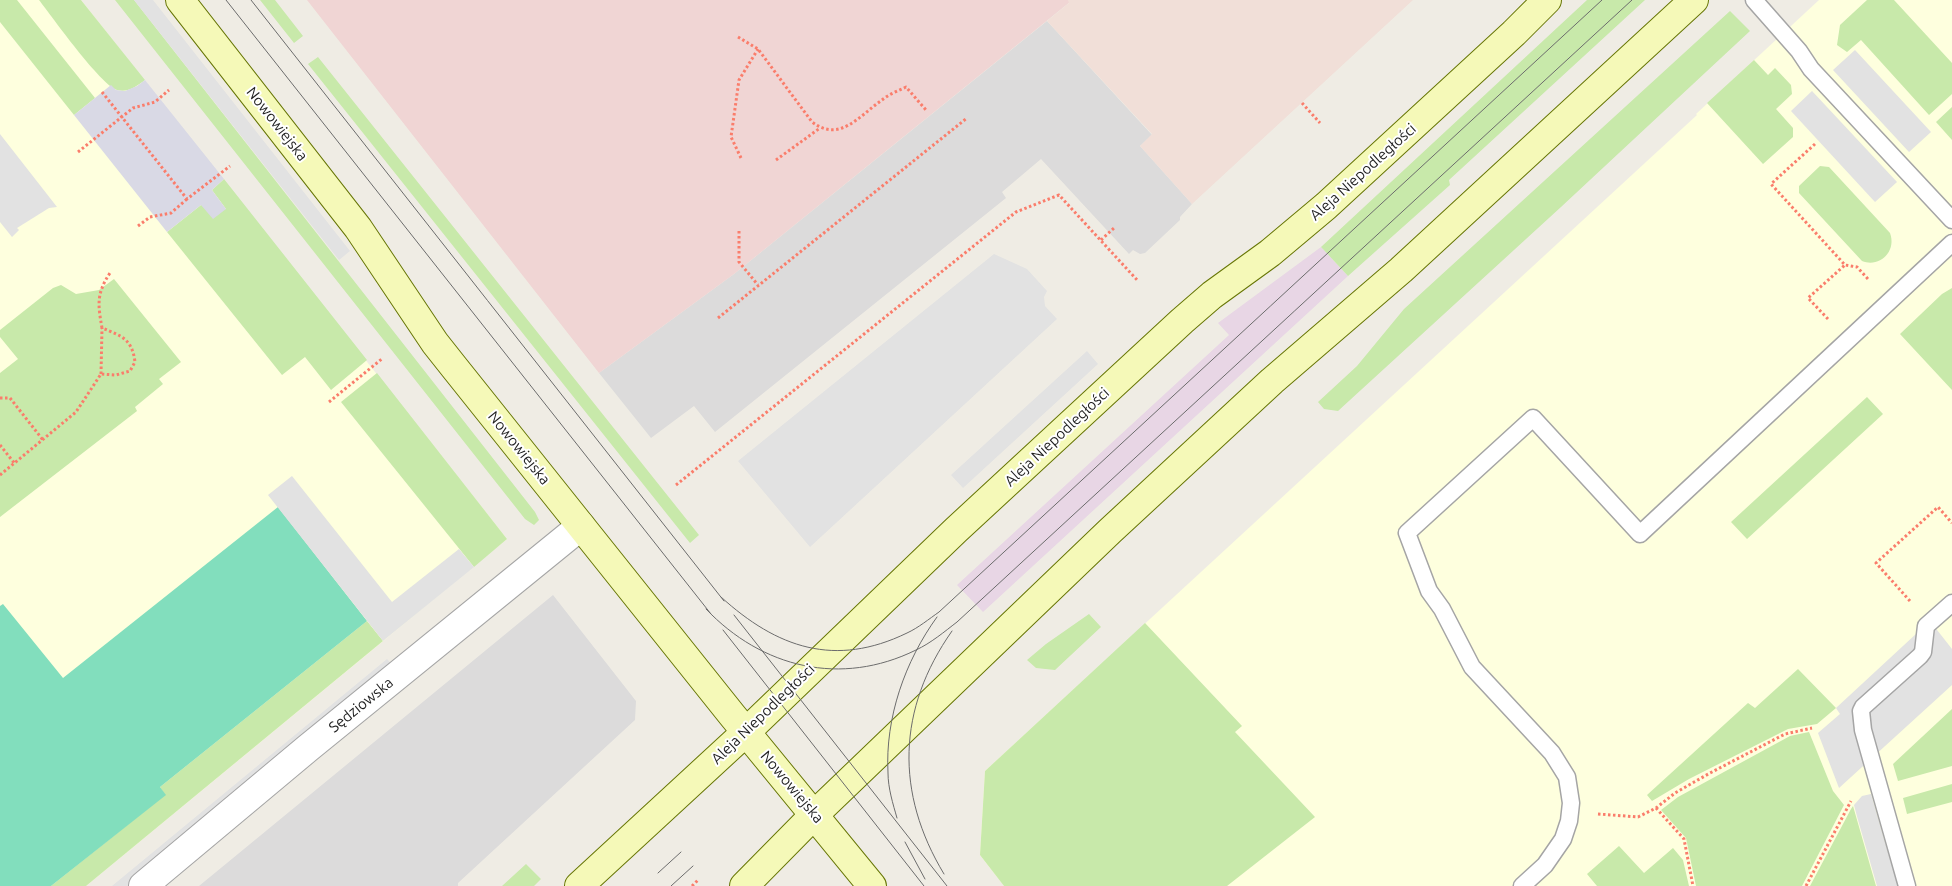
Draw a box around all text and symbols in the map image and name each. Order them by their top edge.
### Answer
street label: Nowowiejska [243,83,311,165]
street label: Aleja Niepodległości [1306,120,1420,224]
street label: Aleja Niepodległości [1001,384,1113,490]
street label: Nowowiejska [484,408,554,488]
street label: Aleja Niepodległości [708,660,818,768]
street label: Sędziowska [325,674,397,736]
street label: Nowowiejska [757,747,827,827]

